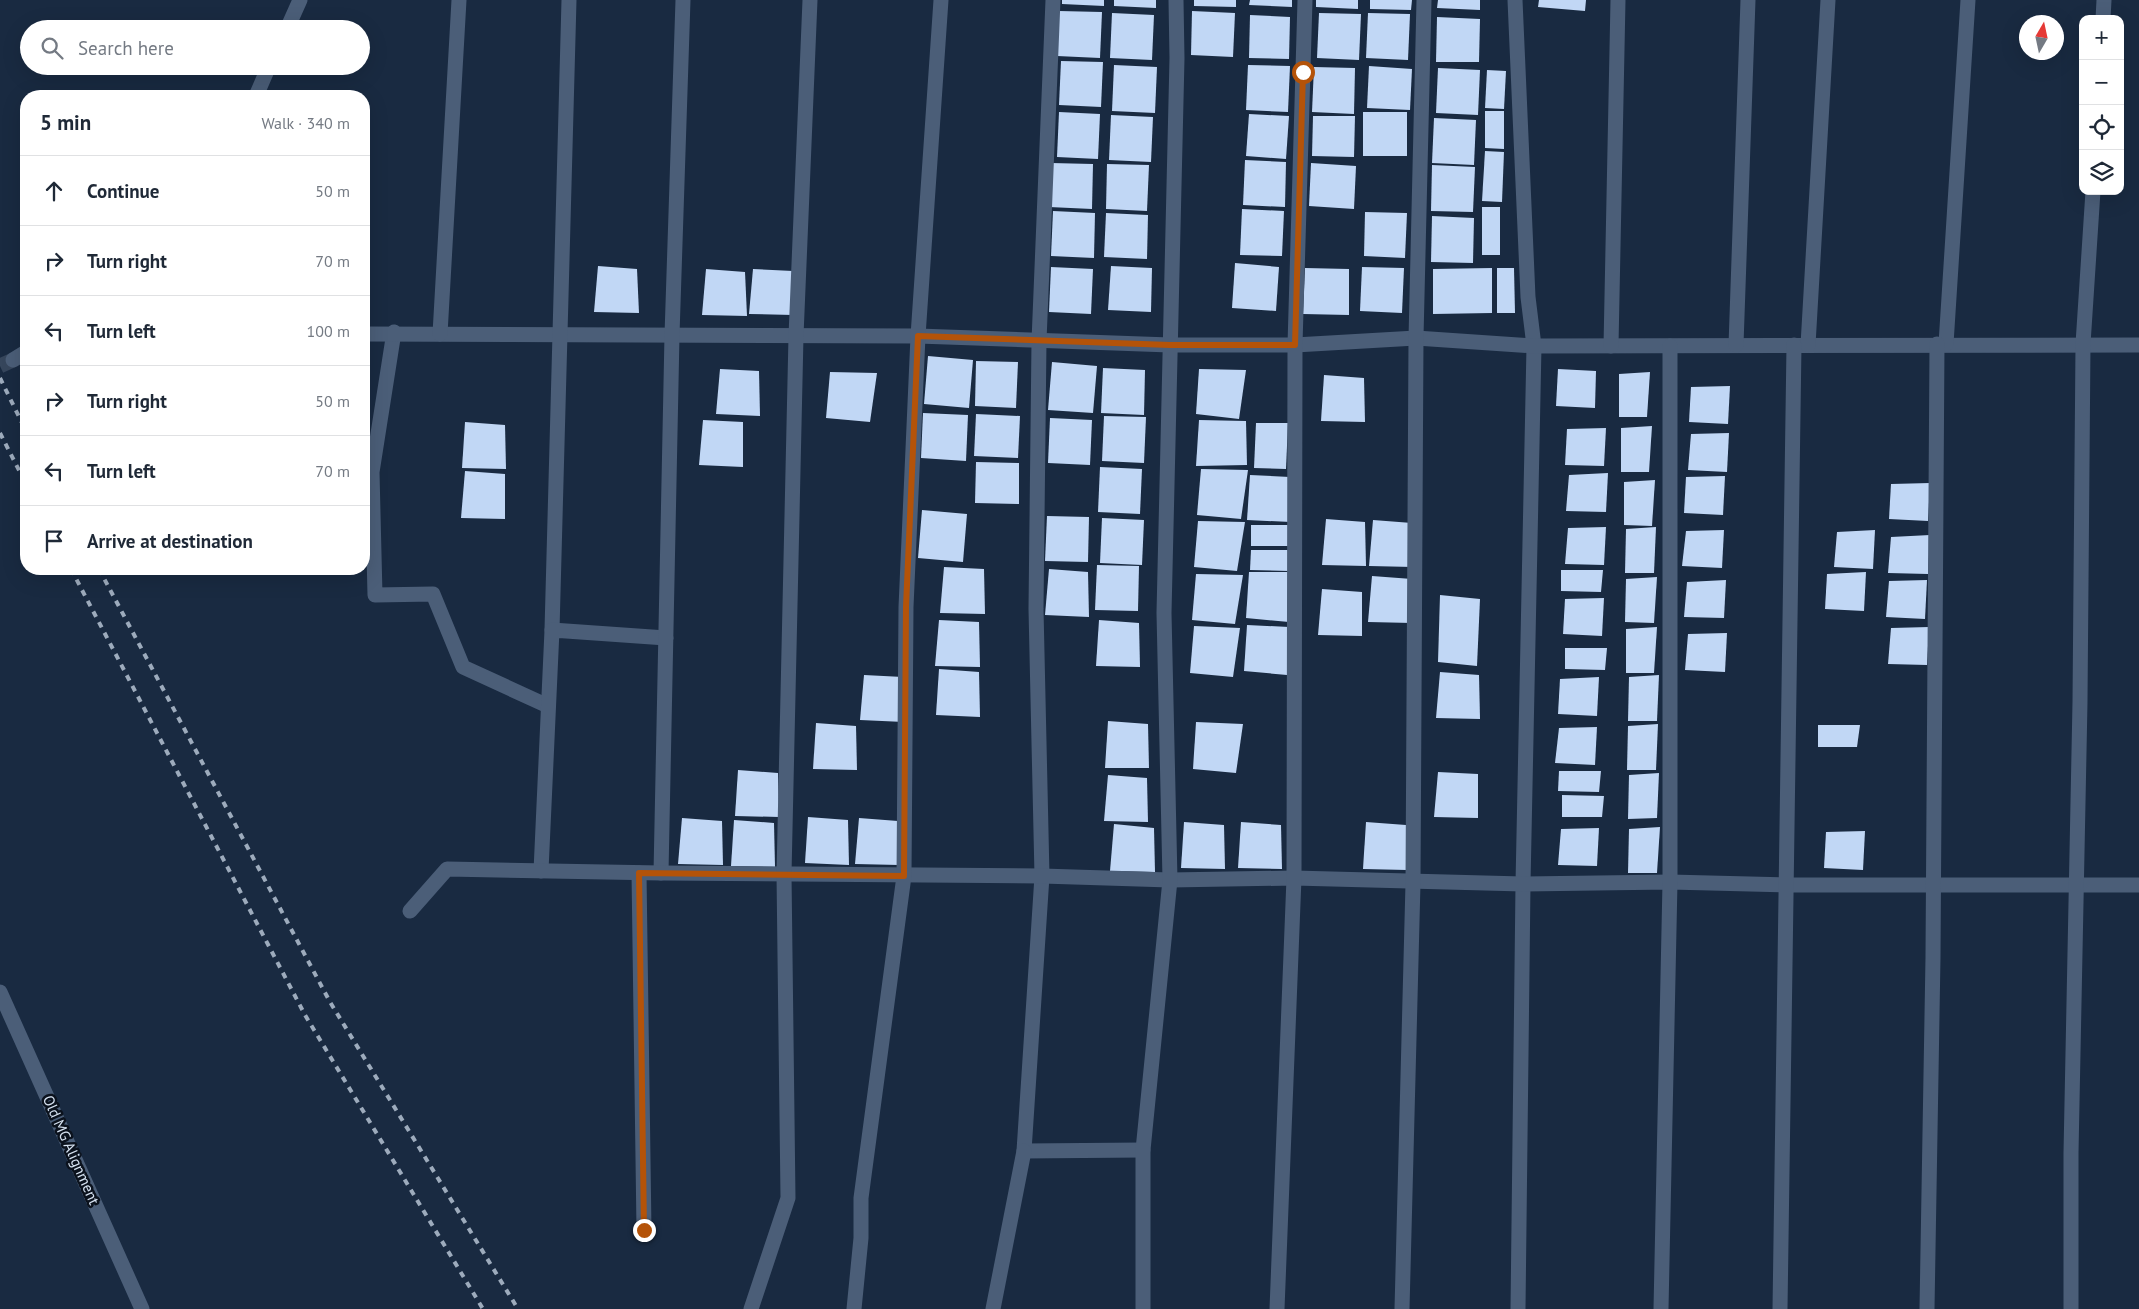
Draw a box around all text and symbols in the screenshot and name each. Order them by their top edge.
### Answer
north arrow [2019,15,2064,60]
map controls [2079,15,2124,195]
button: + [2079,15,2124,60]
search box [20,20,370,75]
icon: search [38,34,66,62]
text: Search here [78,36,174,60]
button: − [2079,60,2124,105]
route start [1292,61,1315,84]
button: locate [2079,105,2124,150]
text: 5 min [40,109,91,136]
text: Walk · 340 m [261,113,350,133]
button: layers [2079,150,2124,195]
icon: ahead [40,177,68,205]
text: Continue [87,179,159,203]
text: 50 m [315,181,350,201]
icon: right [40,247,68,275]
text: Turn right [87,249,167,273]
text: 70 m [315,251,350,271]
icon: left [40,317,68,345]
text: Turn left [87,319,156,343]
text: 100 m [307,321,350,341]
icon: right [40,387,68,415]
text: Turn right [87,389,167,413]
text: 50 m [315,391,350,411]
icon: left [40,457,68,485]
text: Turn left [87,459,156,483]
text: 70 m [315,461,350,481]
icon: arrive [40,527,68,555]
text: Arrive at destination [87,529,253,553]
street label: Old MG Alignment [39,1092,104,1207]
route end [633,1219,656,1242]

